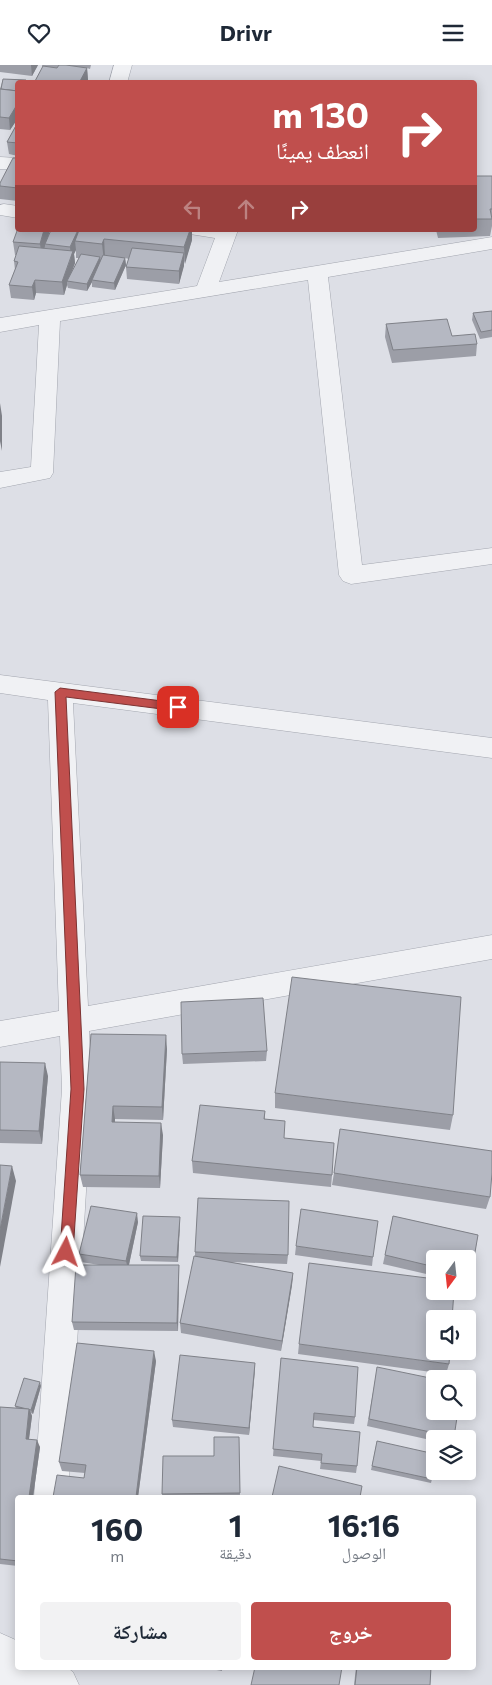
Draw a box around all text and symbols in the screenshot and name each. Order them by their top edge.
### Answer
icon: heart [25,19,53,47]
text: Drivr [220,19,272,46]
icon: menu [439,19,467,47]
text: 130 m [272,92,369,135]
icon: right [387,100,452,165]
text: انعطف يمينًا [276,137,369,164]
icon: left [179,195,207,223]
icon: ahead [232,195,260,223]
icon: right [285,195,313,223]
pin [157,686,199,728]
icon: arrive [164,693,192,721]
position arrow [39,1225,91,1277]
north arrow [426,1250,476,1300]
map controls [426,1250,476,1480]
button: sound [426,1310,476,1360]
button: search [426,1370,476,1420]
button: layers [426,1430,476,1480]
text: 1 [229,1506,242,1543]
text: 16:16 [328,1506,400,1543]
text: 160 [91,1510,143,1547]
text: دقيقة [219,1543,252,1562]
text: الوصول [342,1543,386,1562]
text: m [110,1546,124,1565]
button: مشاركة [40,1602,241,1660]
button: خروج [251,1602,451,1660]

